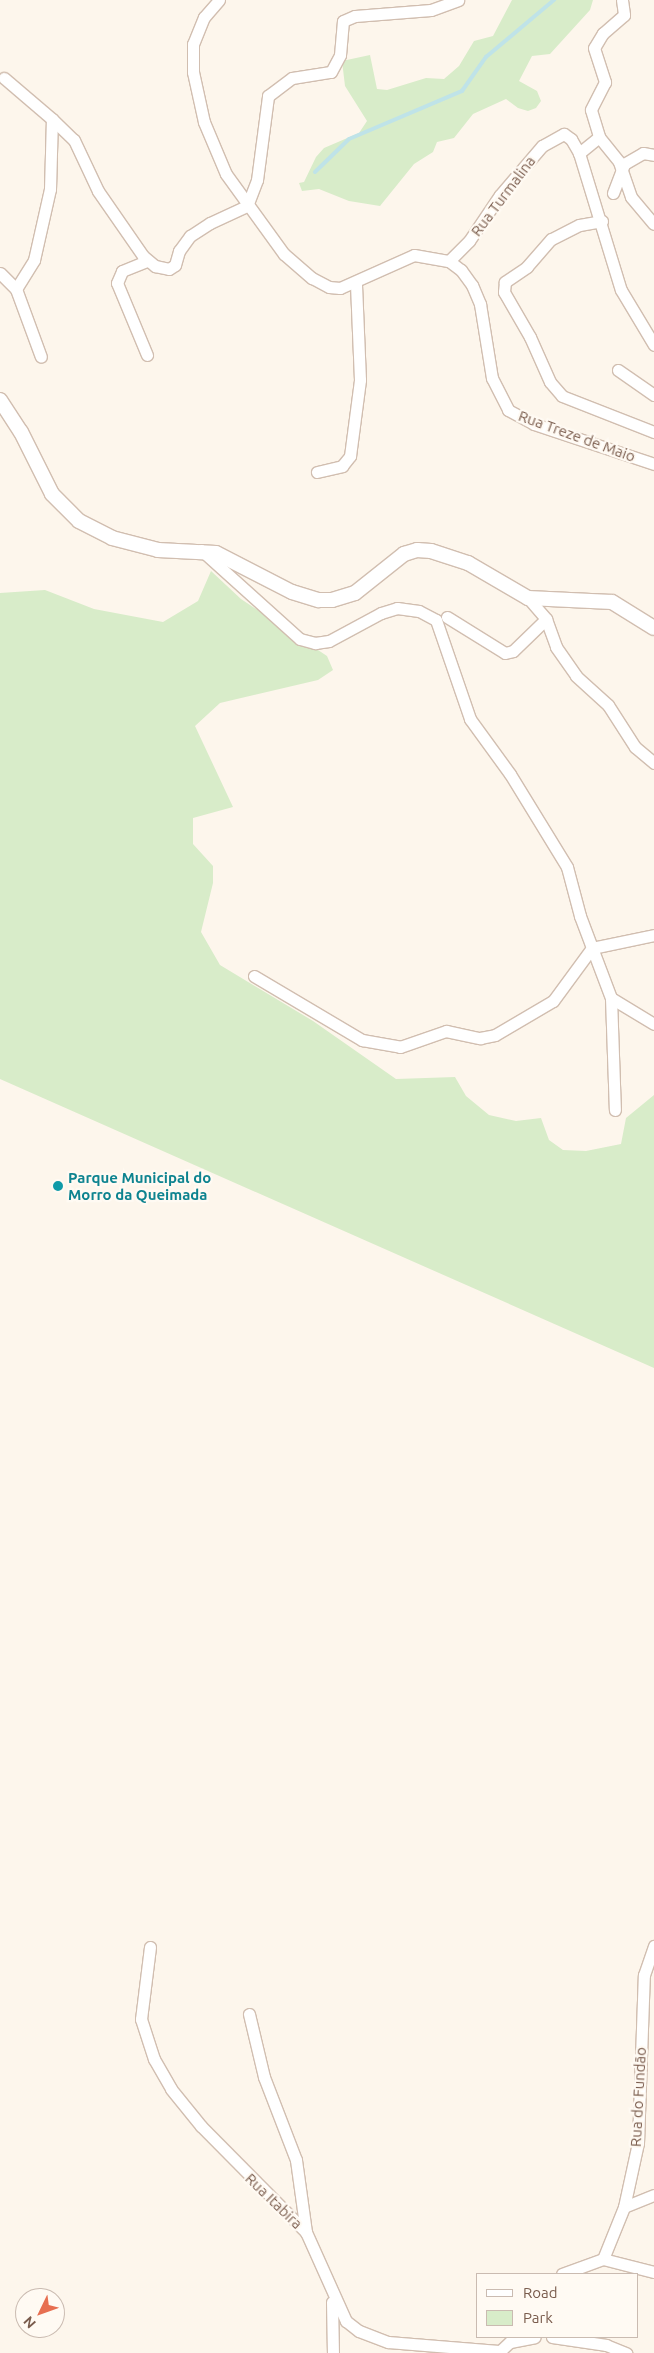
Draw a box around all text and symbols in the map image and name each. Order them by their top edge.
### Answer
street label: Rua Turmalina [467,152,539,240]
street label: Rua Treze de Maio [516,407,638,465]
place label: Parque Municipal do Morro da Queimada [68,1168,211,1203]
marker: Parque Municipal do Morro da Queimada [52,1180,64,1192]
street label: Rua do Fundão [626,2047,650,2147]
street label: Rua Itabira [242,2169,306,2233]
legend [477,2273,639,2338]
text: Road [523,2284,558,2301]
north arrow [15,2288,65,2338]
text: Park [523,2309,553,2326]
text: N [20,2313,39,2332]

